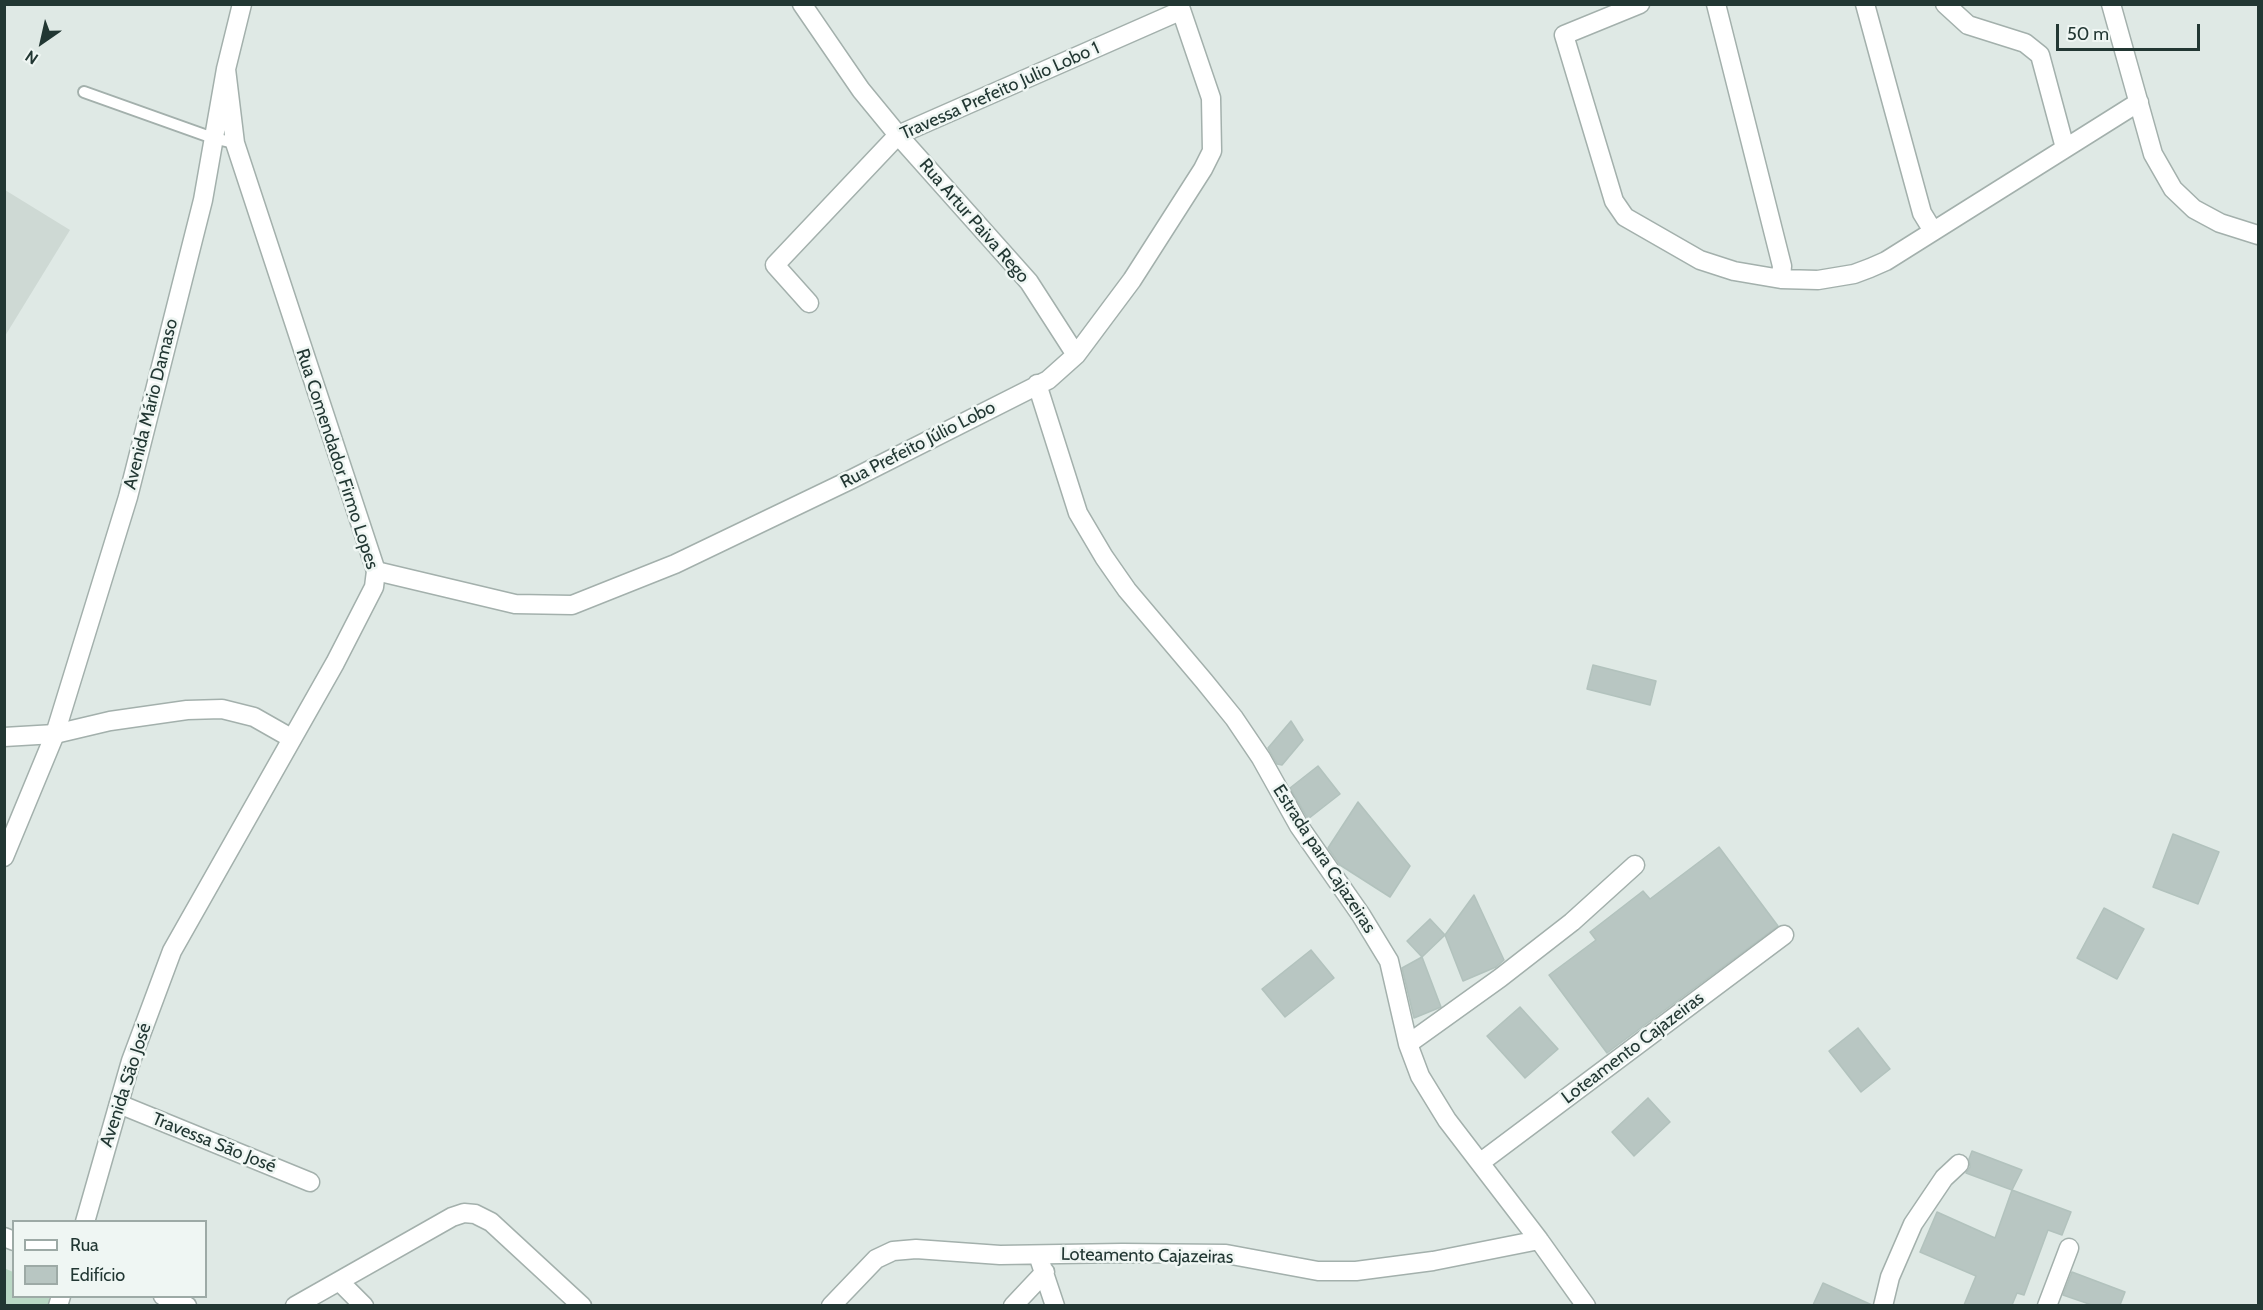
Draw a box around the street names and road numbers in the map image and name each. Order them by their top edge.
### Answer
street label: Travessa Prefeito Julio Lobo 1 [897,37,1103,145]
street label: Rua Artur Paiva Rego [914,155,1034,287]
street label: Avenida Mário Damaso [119,317,183,491]
street label: Rua Comendador Firmo Lopes [291,346,383,572]
street label: Rua Prefeito Júlio Lobo [837,397,999,493]
street label: Estrada para Cajazeiras [1268,781,1380,937]
street label: Loteamento Cajazeiras [1558,987,1708,1109]
street label: Avenida São José [96,1020,156,1150]
street label: Travessa São José [149,1108,279,1178]
street label: Loteamento Cajazeiras [1061,1244,1233,1268]

